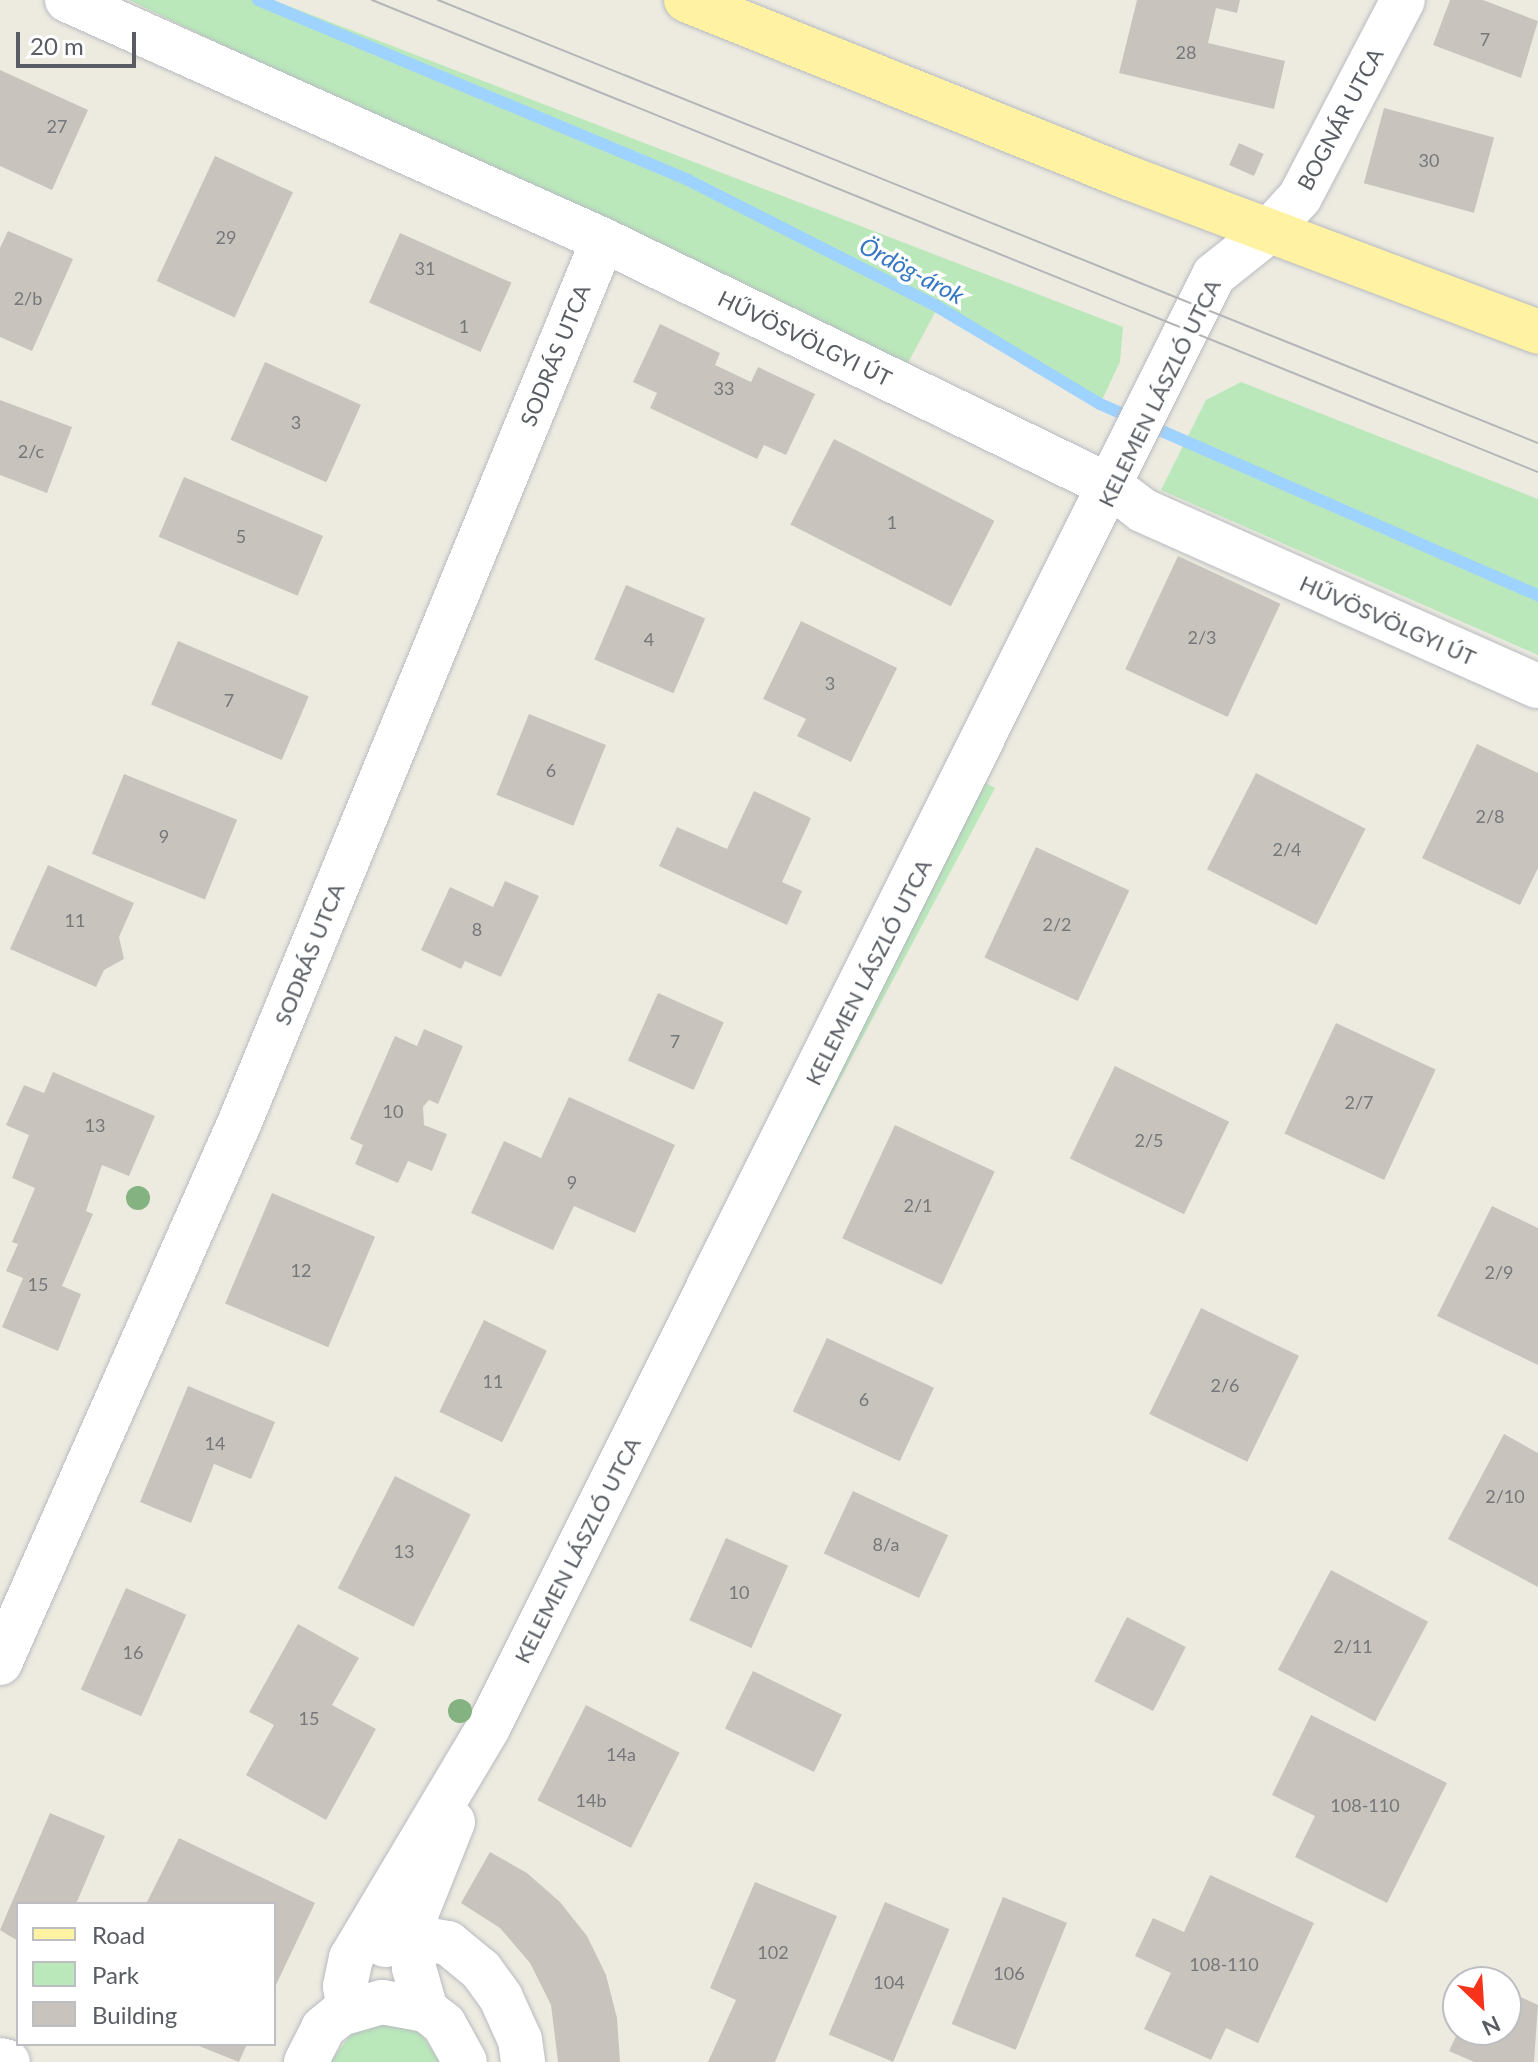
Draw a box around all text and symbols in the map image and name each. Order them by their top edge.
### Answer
scale bar [20,16,140,66]
house number: 7 [1480,28,1490,50]
text: 20 m [30,31,84,60]
house number: 28 [1176,41,1196,63]
street label: BOGNÁR UTCA [1291,43,1389,195]
house number: 27 [47,115,67,137]
house number: 30 [1419,149,1439,171]
house number: 29 [216,226,236,248]
water label: Ördög-árok [855,230,969,310]
house number: 31 [415,257,435,279]
street label: KELEMEN LÁSZLÓ UTCA [1092,275,1226,511]
street label: SODRÁS UTCA [515,280,595,430]
street label: HŰVÖSVÖLGYI ÚT [714,285,896,391]
house number: 2/b [14,287,42,309]
house number: 1 [459,315,469,337]
house number: 33 [714,377,734,399]
house number: 3 [291,411,301,433]
house number: 2/c [18,440,44,462]
house number: 1 [887,511,897,533]
house number: 5 [236,525,246,547]
street label: HŰVÖSVÖLGYI ÚT [1296,569,1480,671]
house number: 2/3 [1187,626,1217,648]
house number: 4 [644,628,654,650]
house number: 3 [825,672,835,694]
house number: 7 [224,689,234,711]
house number: 6 [546,759,556,781]
house number: 2/8 [1475,805,1505,827]
house number: 9 [159,825,169,847]
house number: 2/4 [1272,838,1302,860]
street label: KELEMEN LÁSZLÓ UTCA [799,855,937,1089]
street label: SODRÁS UTCA [269,879,349,1029]
house number: 11 [65,909,85,931]
house number: 2/2 [1042,913,1072,935]
house number: 8 [472,918,482,940]
house number: 7 [670,1030,680,1052]
house number: 2/7 [1344,1091,1374,1113]
house number: 10 [383,1100,403,1122]
house number: 13 [85,1114,105,1136]
house number: 2/5 [1134,1129,1164,1151]
house number: 9 [567,1171,577,1193]
house number: 2/1 [903,1194,933,1216]
house number: 12 [291,1259,311,1281]
house number: 2/9 [1484,1261,1514,1283]
house number: 15 [28,1273,48,1295]
house number: 11 [483,1370,503,1392]
house number: 2/6 [1210,1374,1240,1396]
house number: 6 [859,1388,869,1410]
house number: 14 [205,1432,225,1454]
street label: KELEMEN LÁSZLÓ UTCA [508,1433,646,1667]
house number: 2/10 [1485,1485,1525,1507]
house number: 8/a [873,1533,899,1555]
house number: 13 [394,1540,414,1562]
house number: 10 [729,1581,749,1603]
house number: 2/11 [1333,1635,1373,1657]
house number: 16 [123,1641,143,1663]
house number: 15 [299,1707,319,1729]
house number: 14a [606,1743,636,1765]
house number: 14b [576,1789,606,1811]
house number: 108-110 [1330,1794,1400,1816]
legend [16,1902,276,2046]
text: Road [92,1920,145,1949]
house number: 102 [757,1941,789,1963]
house number: 108-110 [1189,1953,1259,1975]
text: Park [92,1960,139,1989]
house number: 106 [993,1962,1025,1984]
north arrow [1442,1966,1522,2046]
house number: 104 [873,1971,905,1993]
text: Building [92,2000,177,2029]
text: N [1478,2011,1505,2042]

